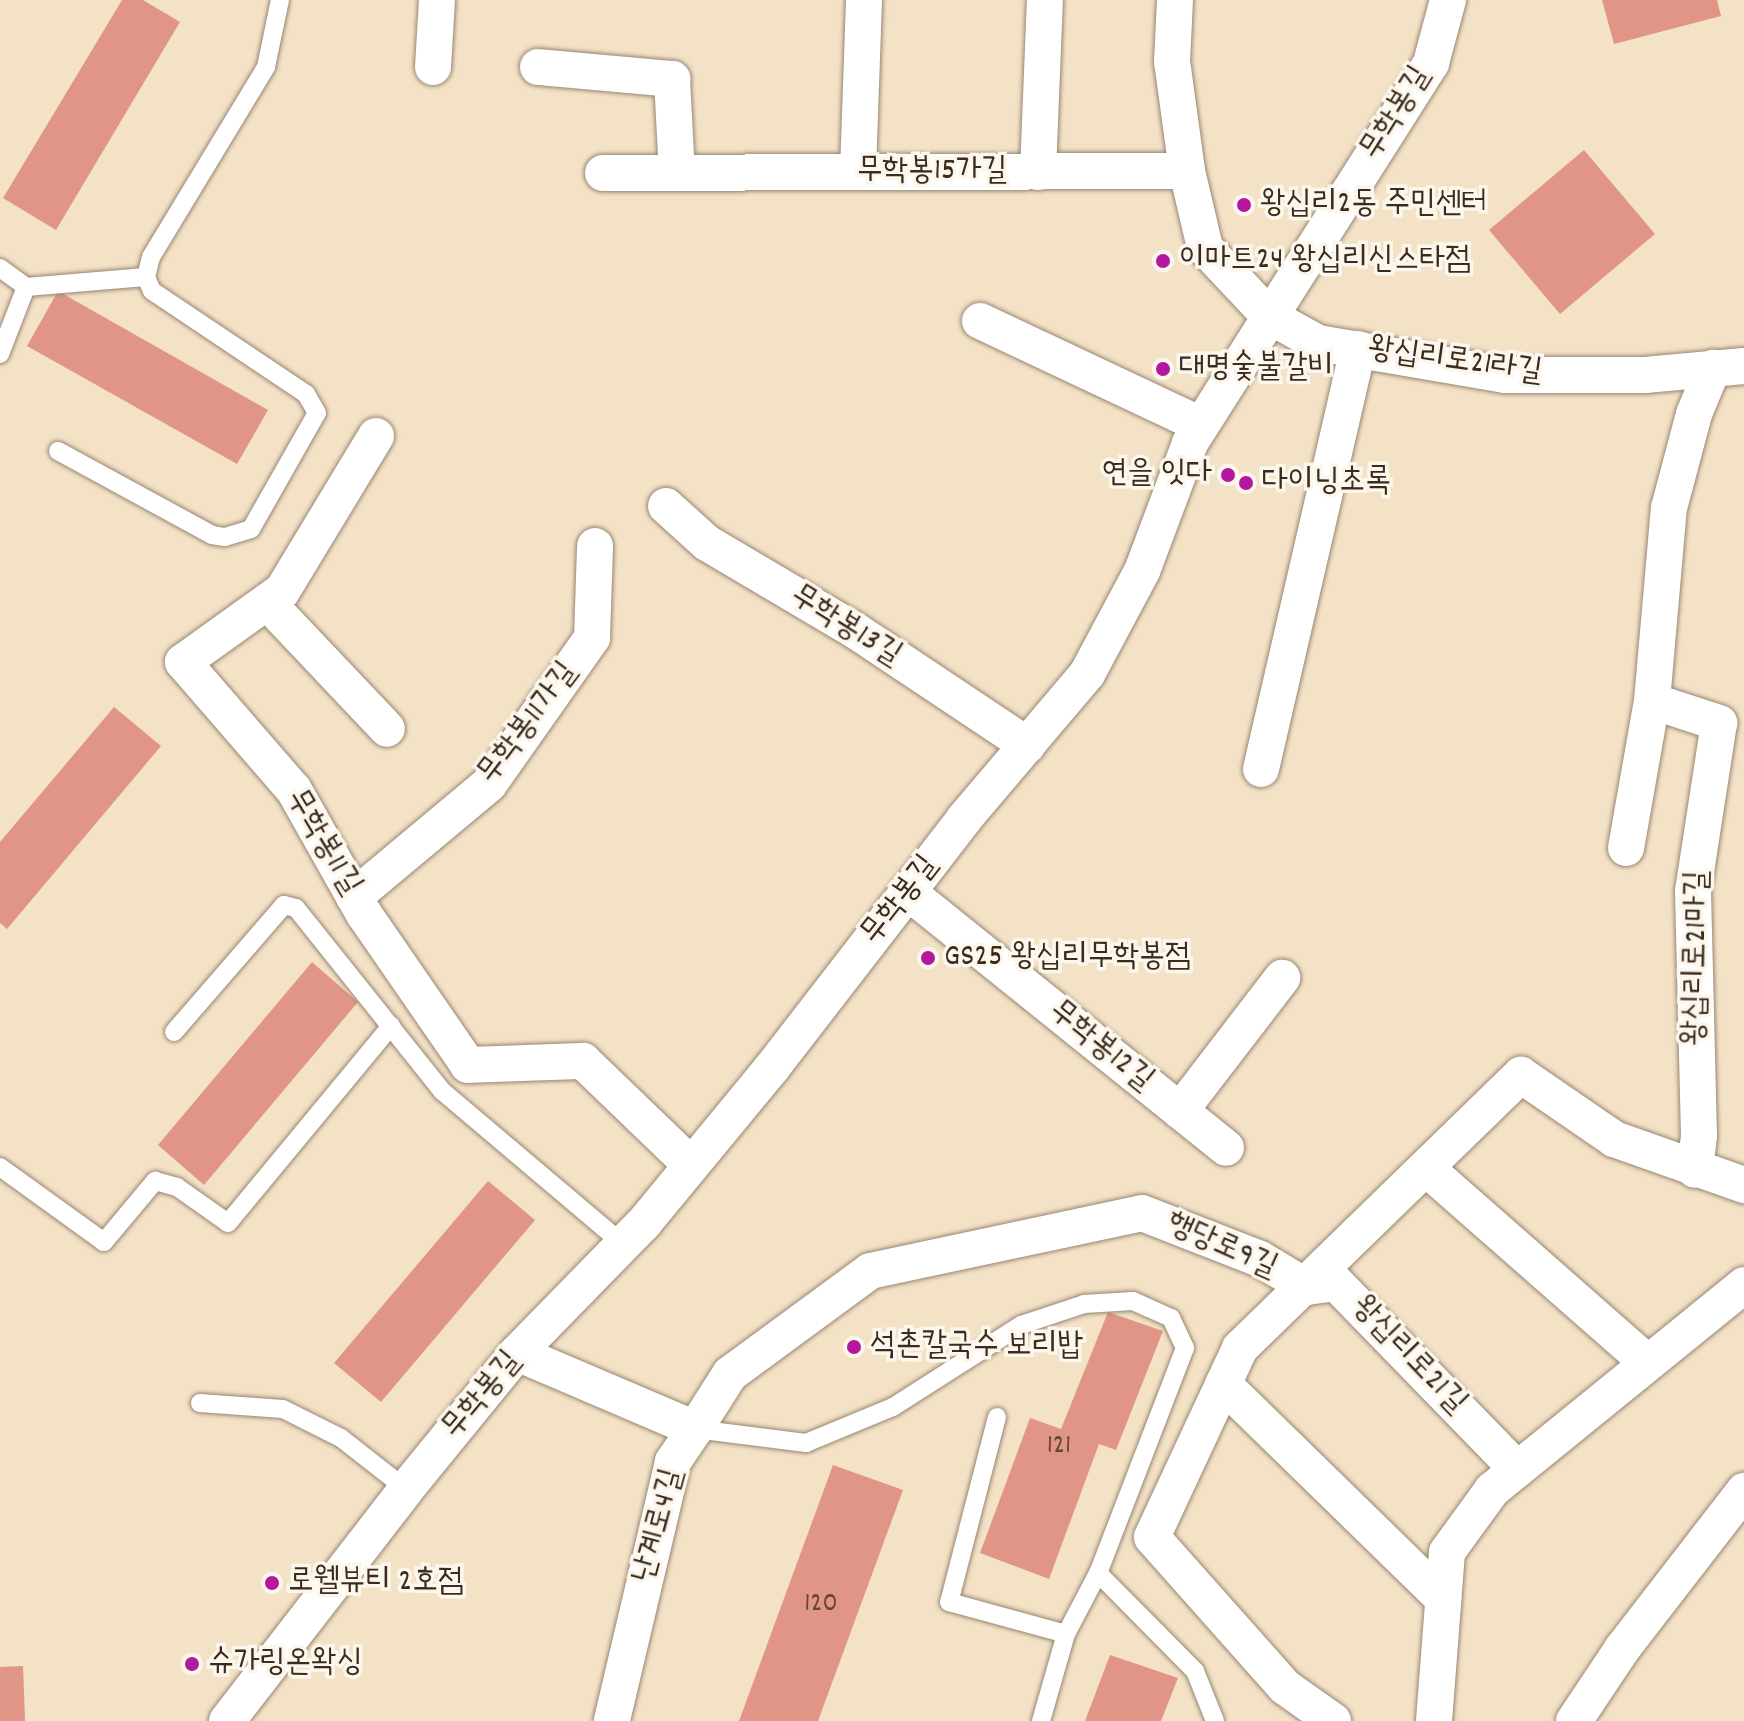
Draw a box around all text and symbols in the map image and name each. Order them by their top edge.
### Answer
street label: 무학봉길 [1353,60,1441,168]
street label: 무학봉15가길 [857,153,1007,191]
place label: 왕십리2동 주민센터 [1260,186,1487,224]
marker: 왕십리2동 주민센터 [1235,196,1253,214]
place label: 이마트24 왕십리신스타점 [1179,242,1471,280]
marker: 이마트24 왕십리신스타점 [1154,252,1172,270]
street label: 왕십리로21라길 [1365,331,1545,393]
place label: 대명숯불갈비 [1179,350,1334,388]
marker: 대명숯불갈비 [1154,360,1172,378]
place label: 연을 잇다 [1102,456,1212,494]
place label: 다이닝초록 [1262,464,1391,502]
marker: 연을 잇다 [1219,466,1237,484]
marker: 다이닝초록 [1237,474,1255,492]
street label: 무학봉13길 [782,578,908,676]
street label: 무학봉11가길 [471,655,587,793]
street label: 무학봉11길 [275,783,369,903]
street label: 무학봉길 [854,849,948,953]
street label: 왕십리로21마길 [1677,870,1719,1046]
place label: GS25 왕십리무학봉점 [944,939,1191,977]
marker: GS25 왕십리무학봉점 [919,949,937,967]
street label: 무학봉12길 [1040,993,1160,1101]
street label: 행당로9길 [1159,1206,1283,1288]
street label: 왕십리로21길 [1342,1289,1474,1423]
place label: 석촌칼국수 보리밥 [870,1328,1083,1366]
marker: 석촌칼국수 보리밥 [845,1338,863,1356]
street label: 무학봉길 [435,1344,531,1448]
house number: 121 [1047,1430,1071,1464]
street label: 난계로4길 [626,1465,694,1587]
place label: 로웰뷰티 2호점 [288,1564,464,1602]
marker: 로웰뷰티 2호점 [263,1574,281,1592]
house number: 120 [804,1588,838,1622]
place label: 슈가링온왁싱 [208,1645,362,1683]
marker: 슈가링온왁싱 [183,1655,201,1673]

